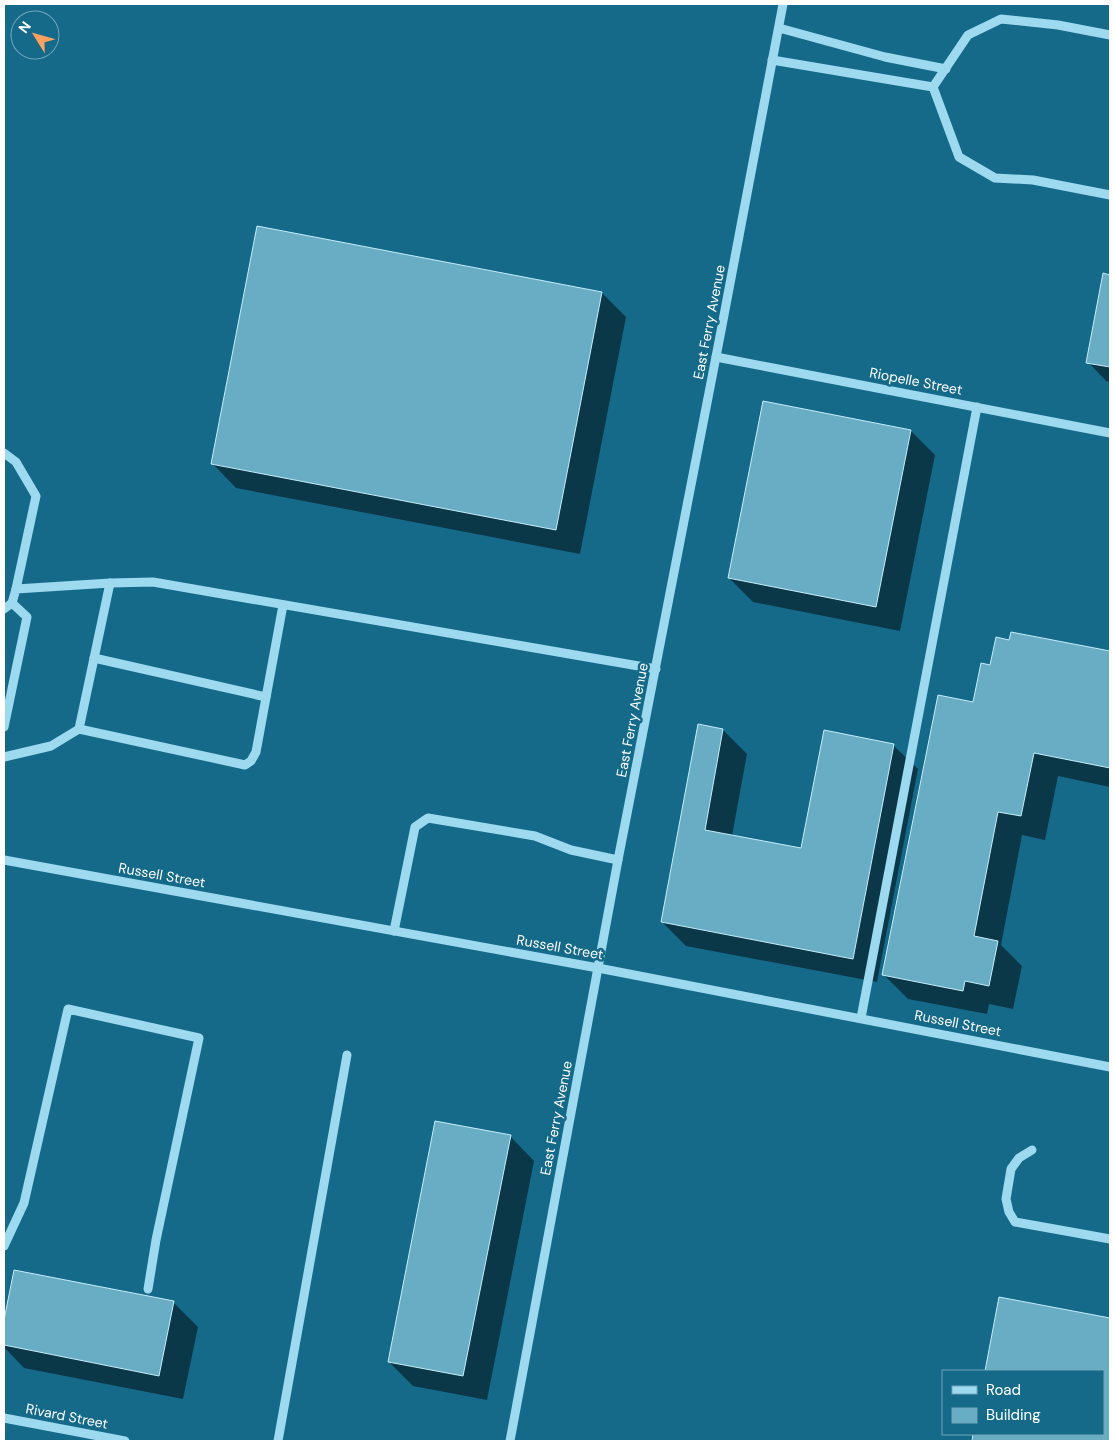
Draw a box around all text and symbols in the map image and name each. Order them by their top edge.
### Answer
north arrow [10,10,60,60]
text: N [14,18,35,37]
street label: East Ferry Avenue [689,263,729,381]
street label: Riopelle Street [868,363,964,399]
street label: East Ferry Avenue [612,661,652,779]
street label: Russell Street [117,858,207,892]
street label: Russell Street [515,930,605,964]
street label: Russell Street [913,1006,1003,1040]
street label: East Ferry Avenue [536,1059,576,1177]
legend [942,1370,1104,1435]
text: Road [986,1380,1021,1400]
street label: Rivard Street [24,1399,110,1433]
text: Building [986,1405,1041,1425]

